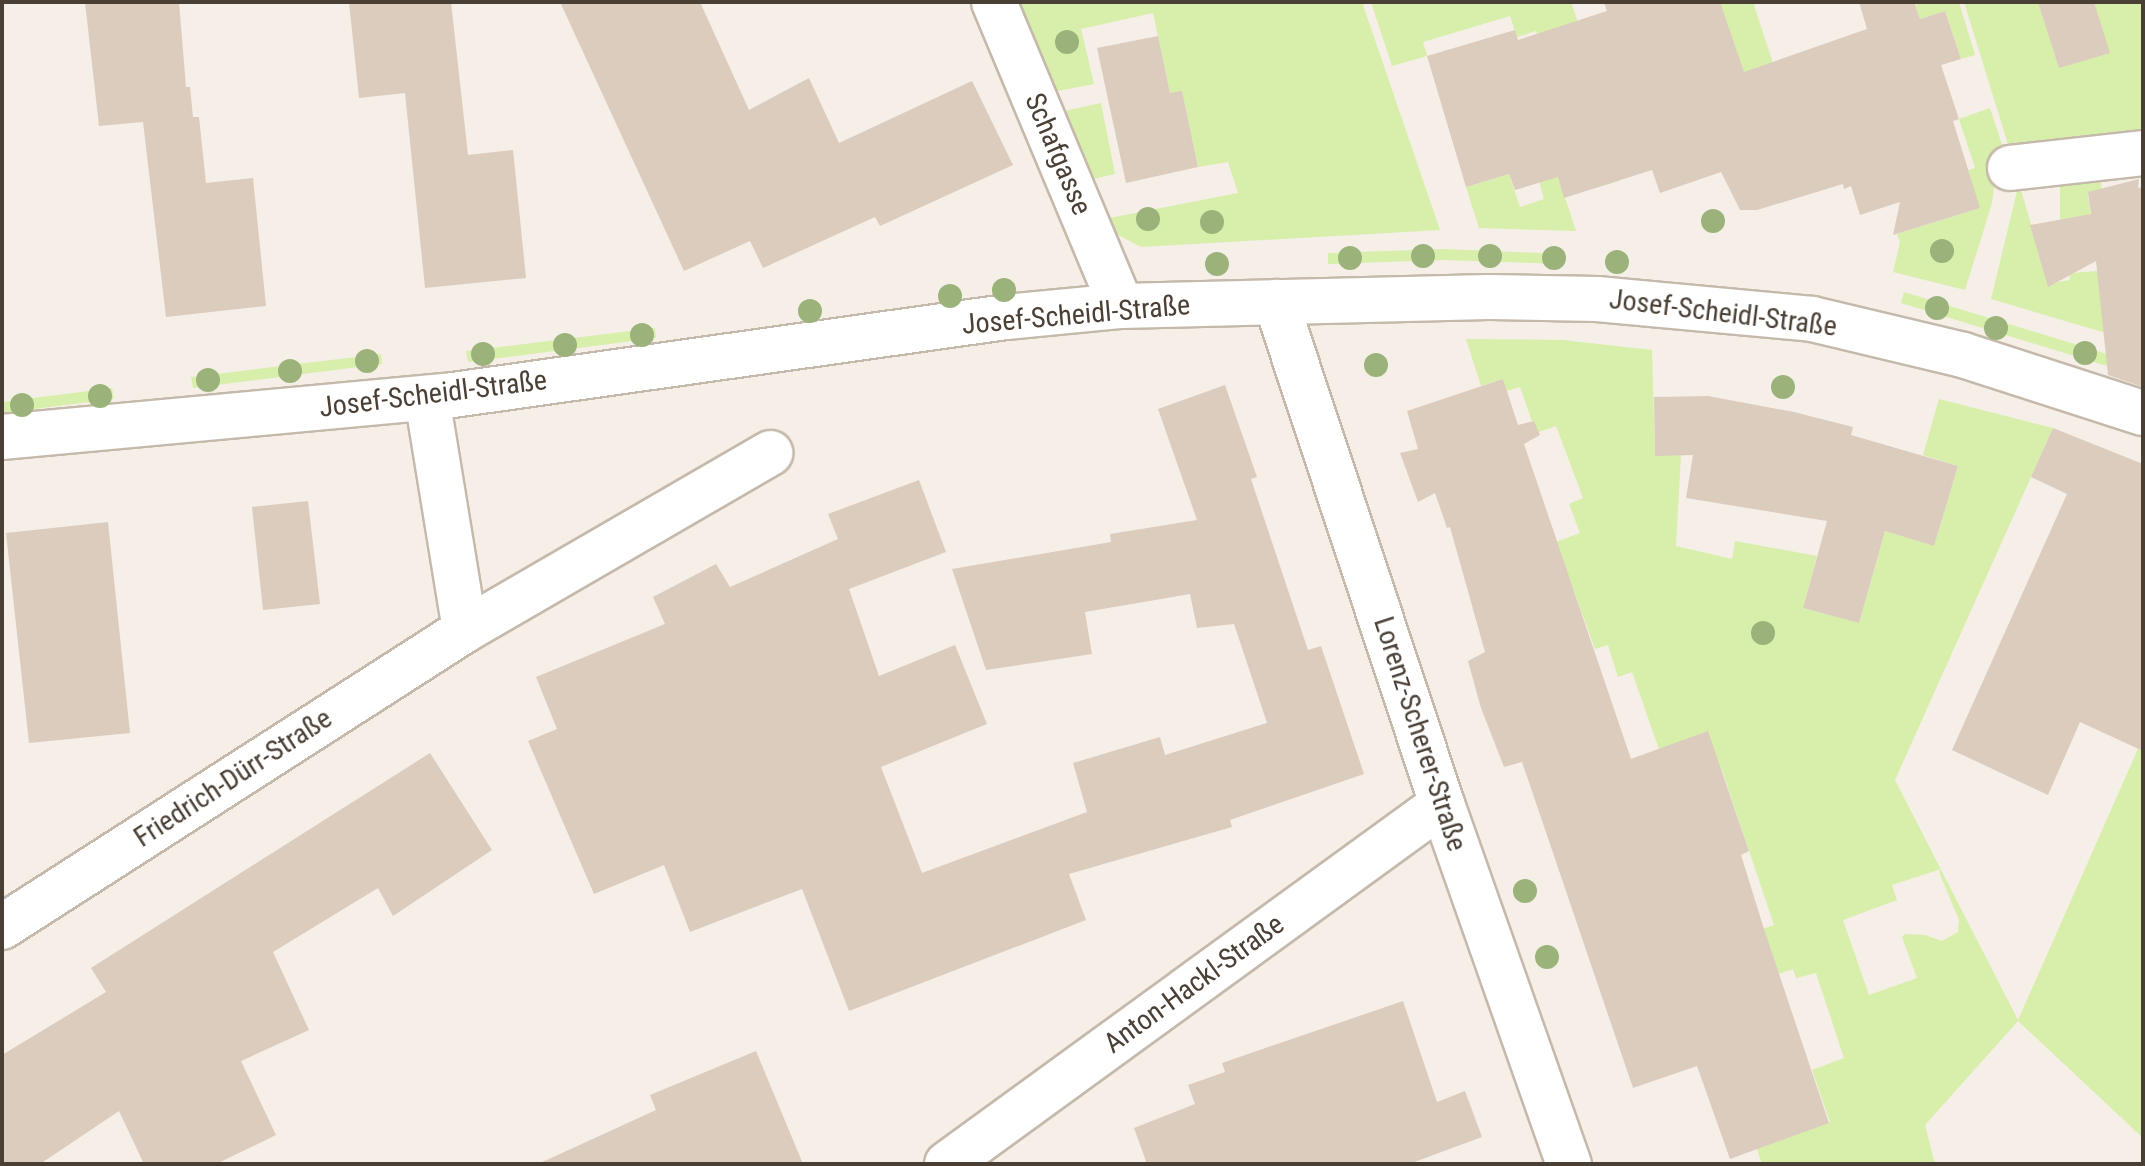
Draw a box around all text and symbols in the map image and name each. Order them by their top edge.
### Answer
street label: Schafgasse [1017,88,1099,220]
street label: Josef-Scheidl-Straße [1607,282,1839,344]
street label: Josef-Scheidl-Straße [960,288,1192,342]
street label: Josef-Scheidl-Straße [317,363,549,425]
street label: Lorenz-Scherer-Straße [1366,613,1474,855]
street label: Friedrich-Dürr-Straße [128,702,338,854]
street label: Anton-Hackl-Straße [1098,908,1290,1060]

